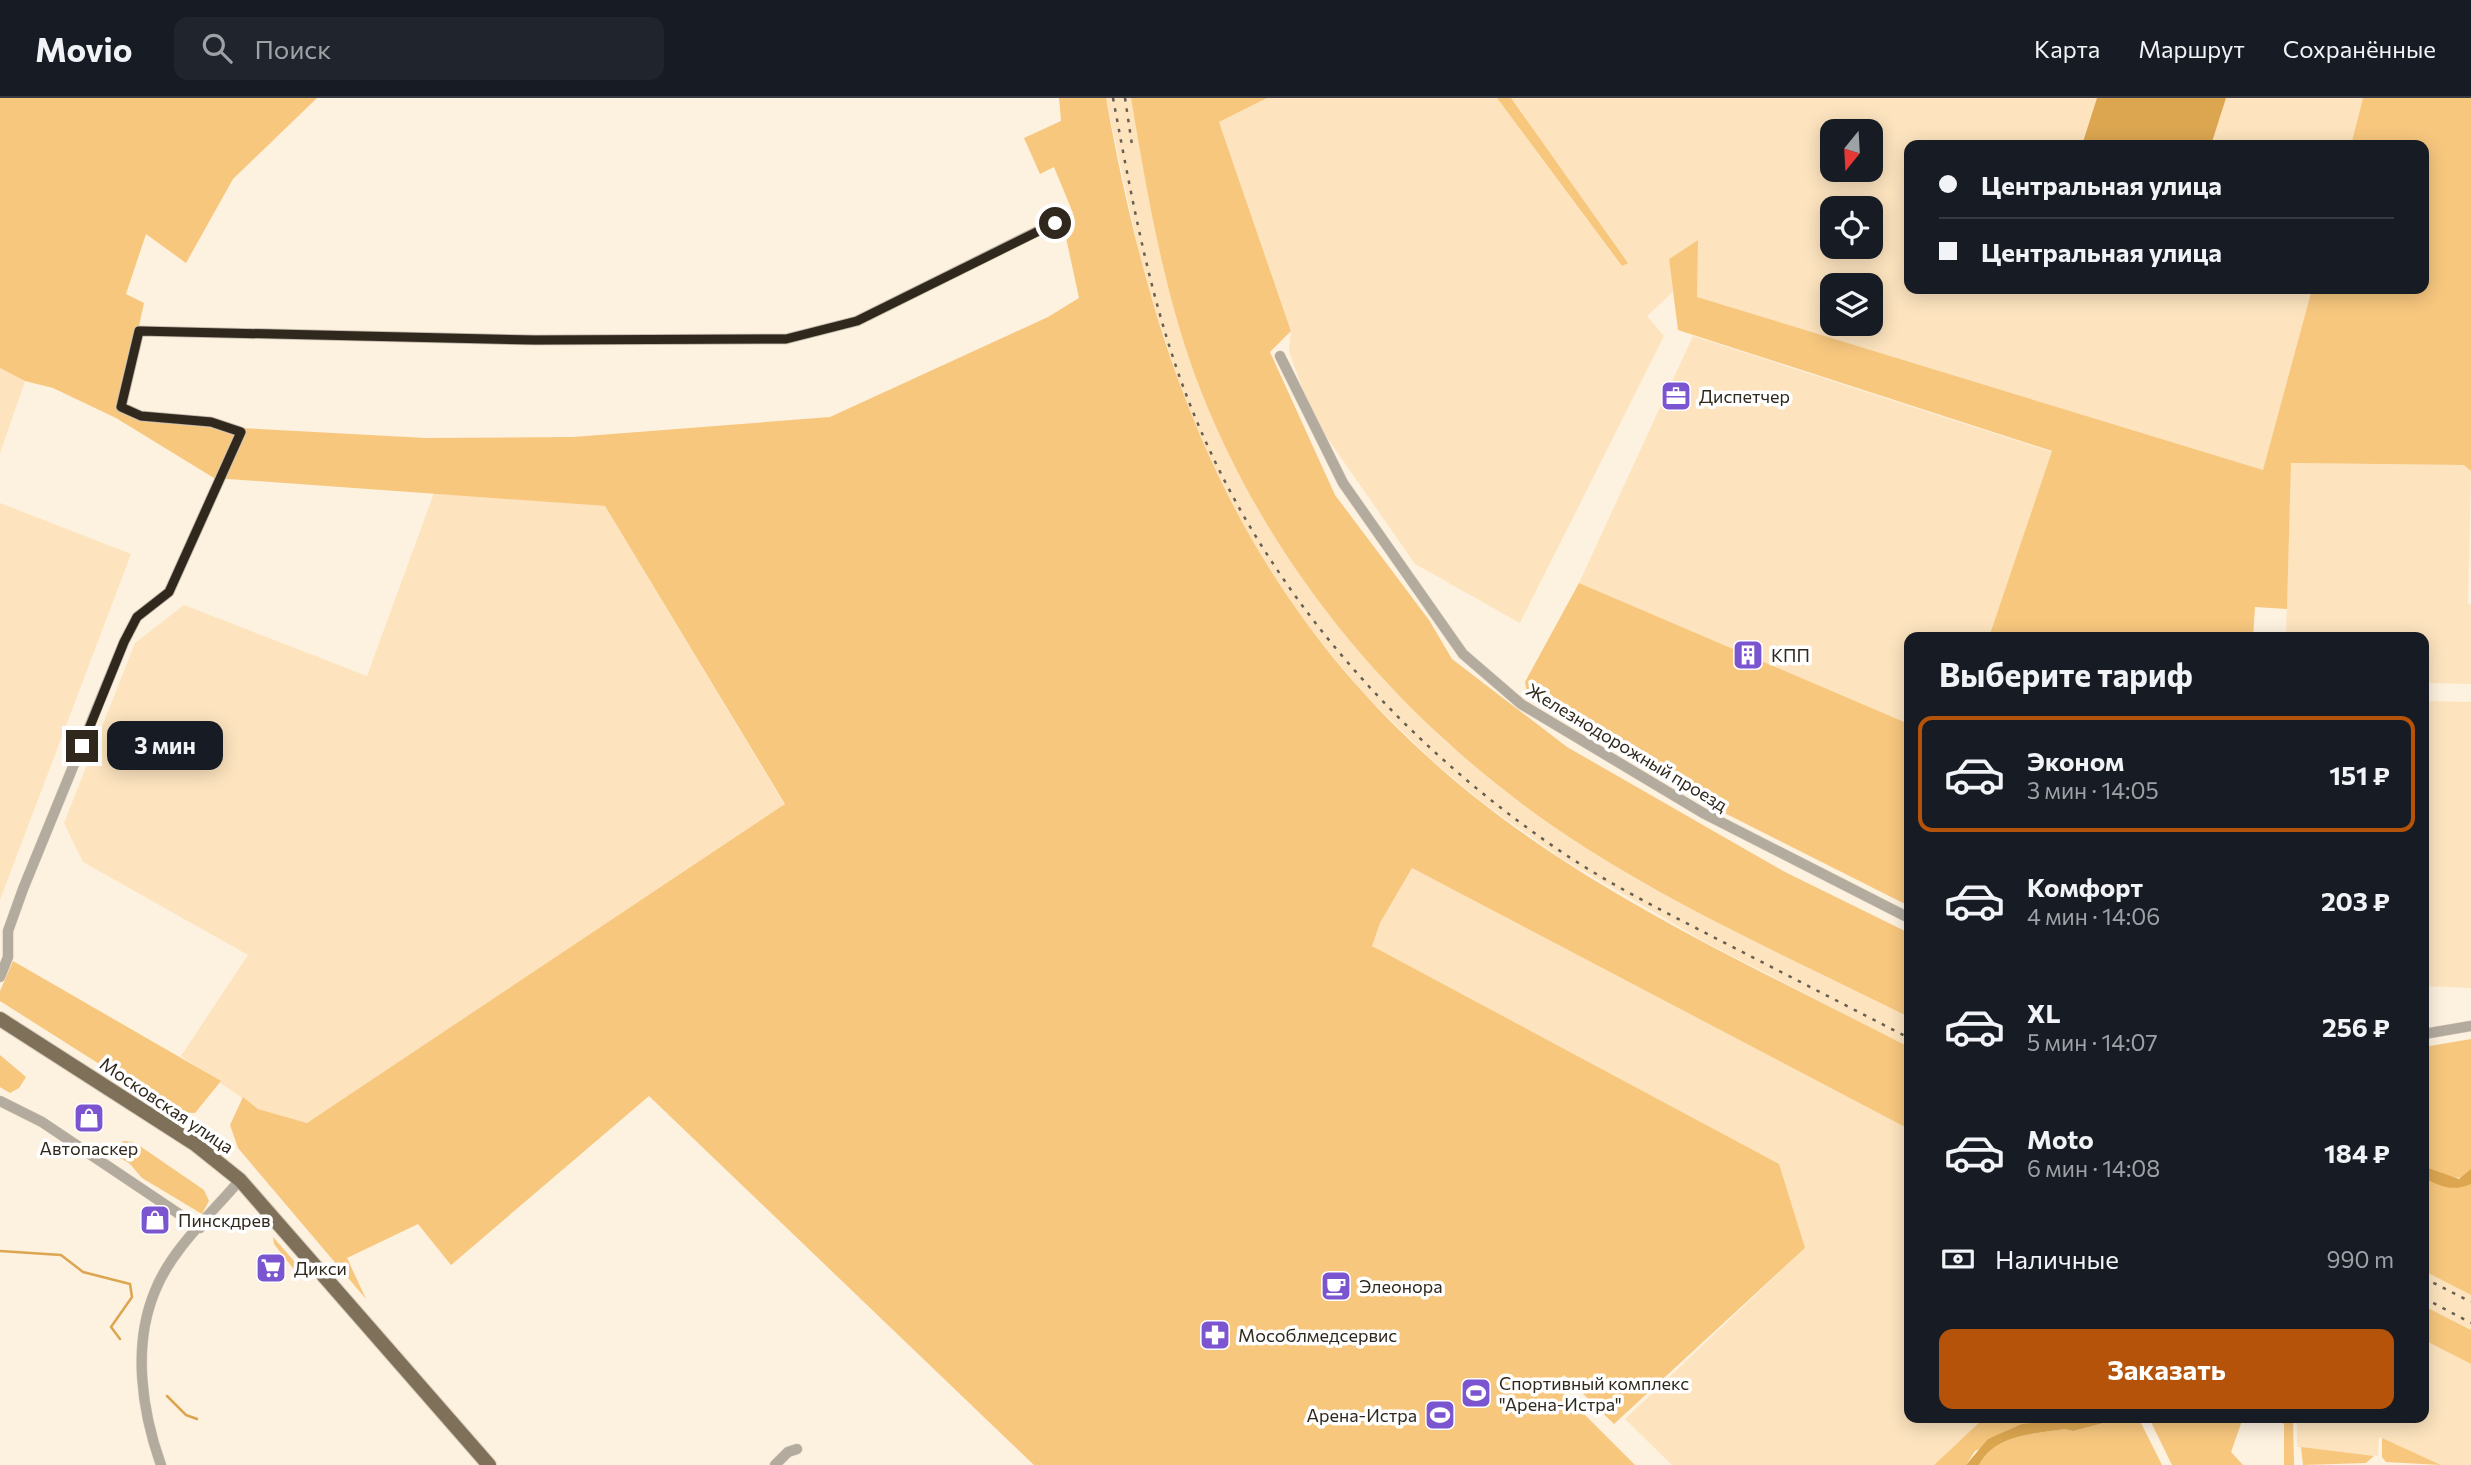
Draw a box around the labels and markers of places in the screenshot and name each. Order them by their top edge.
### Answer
office icon: Диспетчер [1659,379,1693,413]
place label: Диспетчер [1699,385,1790,407]
building icon: КПП [1731,638,1765,672]
place label: КПП [1771,644,1810,666]
shop icon: Автопаскер [72,1101,106,1135]
place label: Автопаскер [40,1137,138,1159]
shop icon: Пинскдрев [138,1203,172,1237]
place label: Пинскдрев [178,1209,271,1231]
supermarket icon: Дикси [254,1251,288,1285]
place label: Дикси [294,1257,347,1279]
cafe icon: Элеонора [1319,1269,1353,1303]
place label: Элеонора [1359,1275,1443,1297]
pharmacy icon: Мособлмедсервис [1198,1318,1232,1352]
place label: Мособлмедсервис [1238,1324,1397,1346]
place label: Спортивный комплекс "Арена-Истра" [1499,1372,1689,1415]
sports icon: Спортивный комплекс "Арена-Истра" [1459,1376,1493,1410]
sports icon: Арена-Истра [1423,1398,1457,1432]
place label: Арена-Истра [1307,1404,1417,1426]

